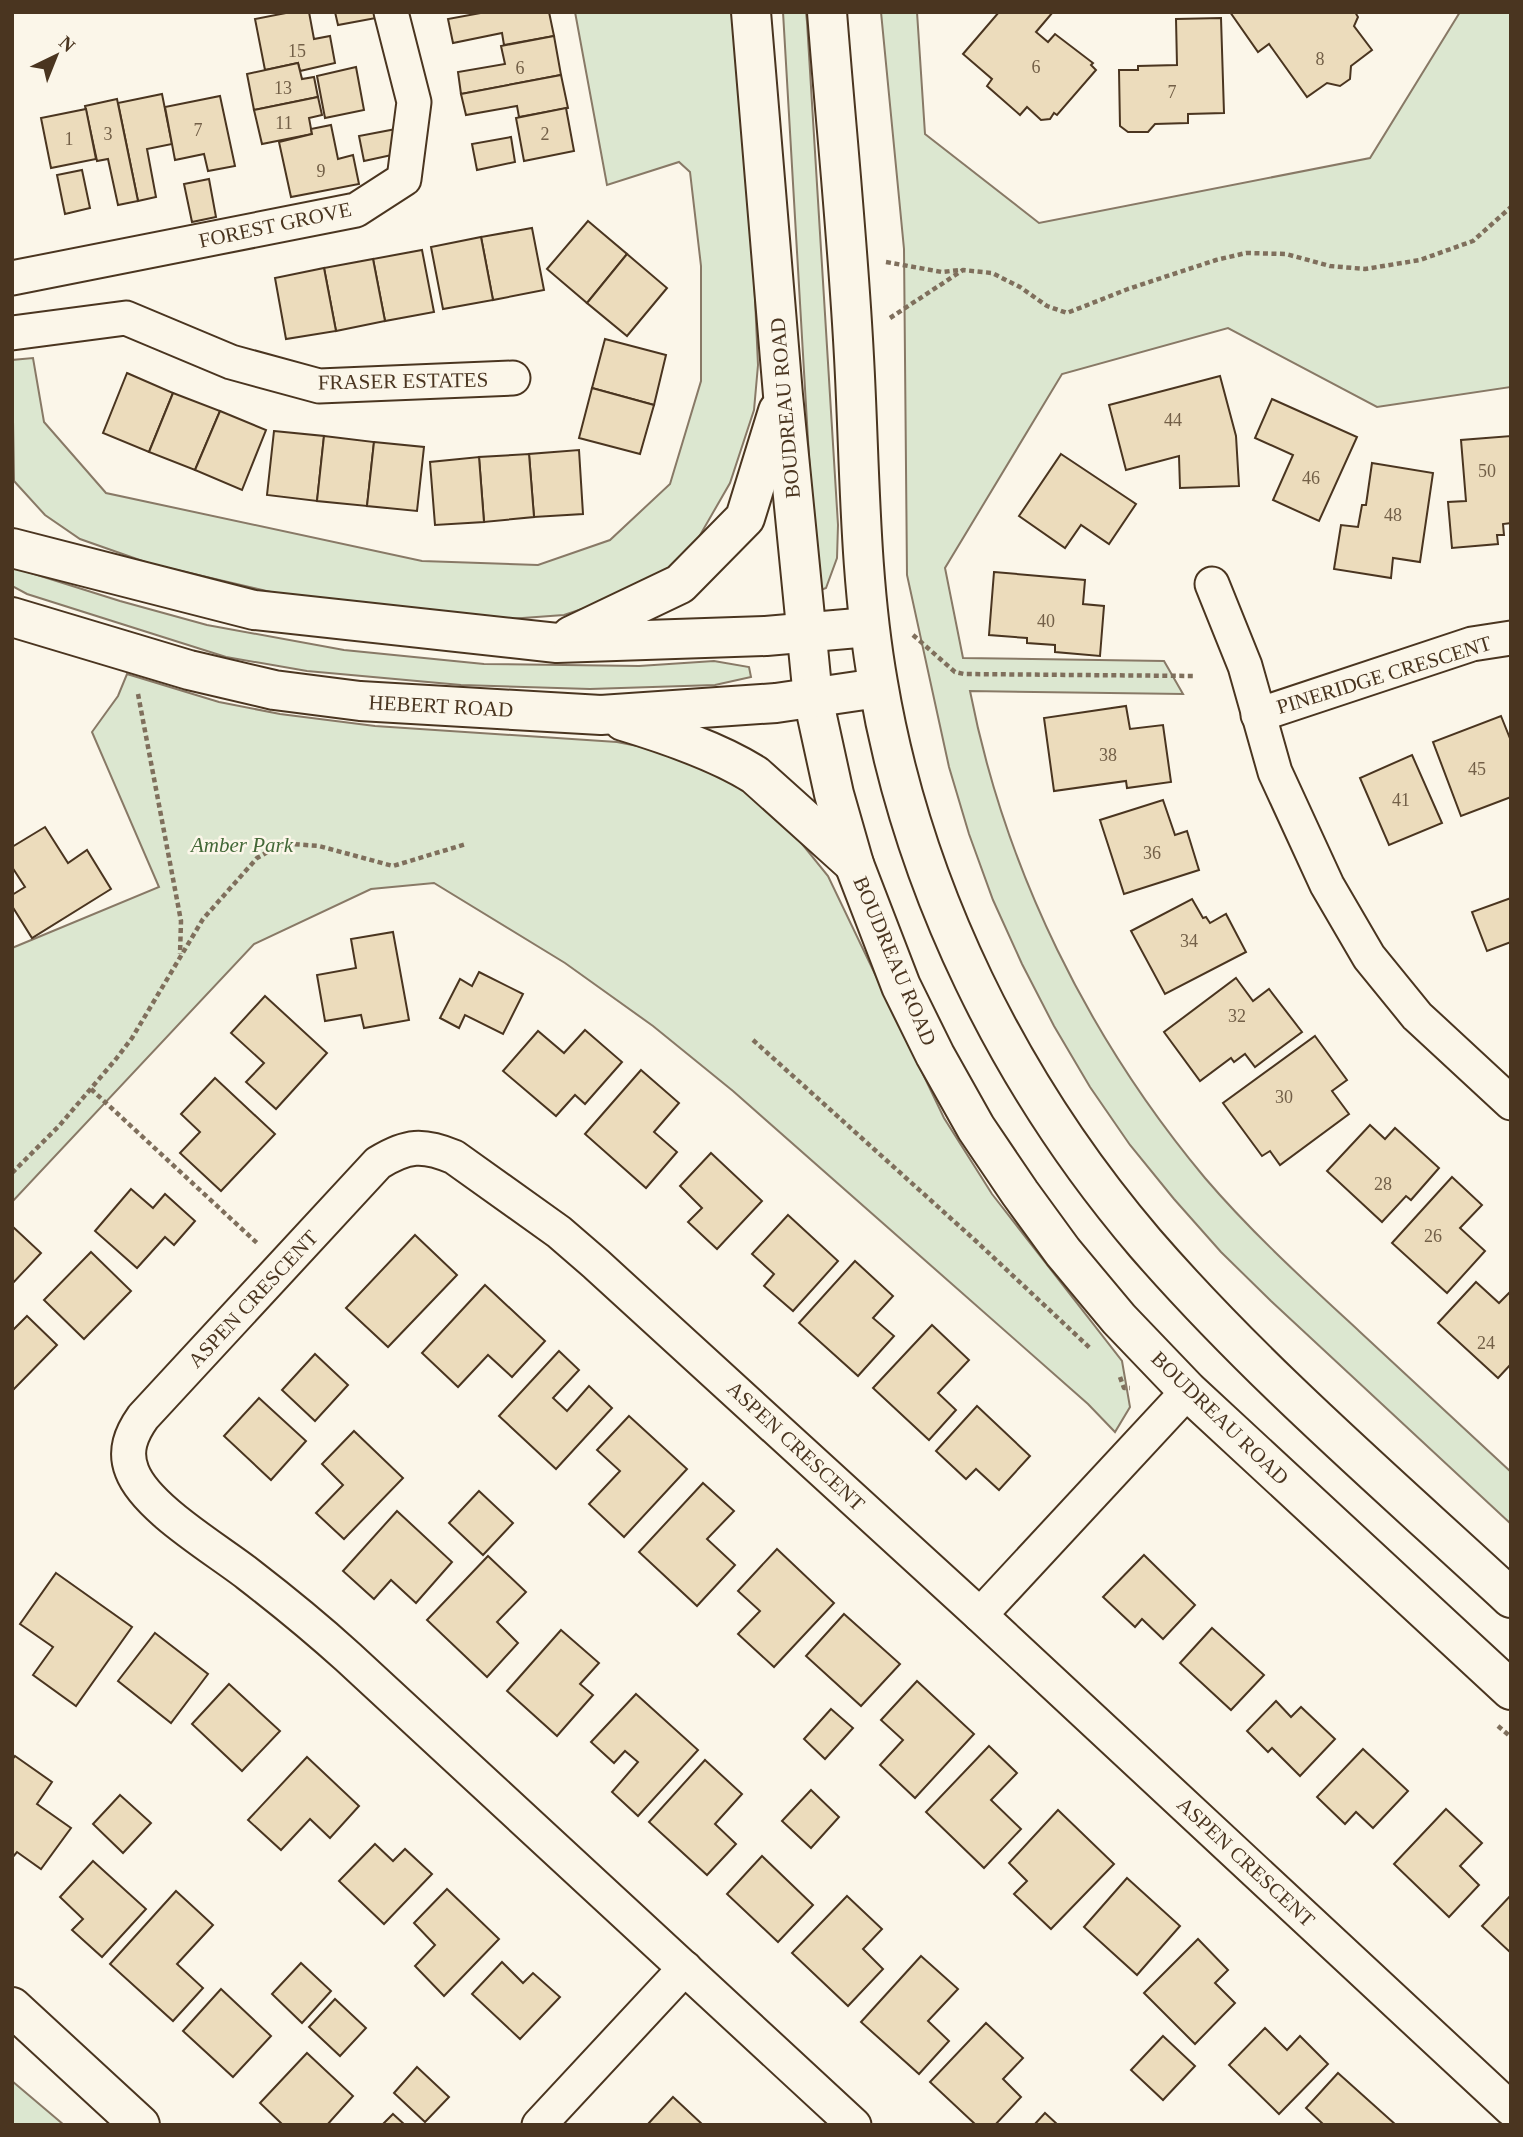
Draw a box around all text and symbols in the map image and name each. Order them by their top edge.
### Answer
north arrow [21,21,91,91]
text: N [55,32,80,56]
house number: 15 [288,41,306,61]
house number: 8 [1316,49,1325,69]
house number: 6 [1032,57,1041,77]
house number: 6 [516,58,525,78]
house number: 13 [274,78,292,98]
house number: 7 [1168,82,1177,102]
house number: 11 [275,113,293,133]
house number: 7 [194,120,203,140]
house number: 3 [104,124,113,144]
house number: 2 [541,124,550,144]
house number: 1 [65,129,74,149]
house number: 9 [317,161,326,181]
street label: FOREST GROVE [197,197,353,253]
street label: BOUDREAU ROAD [765,317,805,499]
street label: FRASER ESTATES [318,368,488,394]
house number: 44 [1164,410,1182,430]
house number: 50 [1478,461,1496,481]
house number: 46 [1302,468,1320,488]
house number: 48 [1384,505,1402,525]
house number: 40 [1037,611,1055,631]
street label: PINERIDGE CRESCENT [1274,631,1494,719]
street label: HEBERT ROAD [368,690,514,722]
house number: 38 [1099,745,1117,765]
house number: 45 [1468,759,1486,779]
house number: 41 [1392,790,1410,810]
park label: Amber Park [189,833,294,857]
house number: 36 [1143,843,1161,863]
street label: BOUDREAU ROAD [849,873,941,1049]
house number: 34 [1180,931,1198,951]
house number: 32 [1228,1006,1246,1026]
house number: 30 [1275,1087,1293,1107]
house number: 28 [1374,1174,1392,1194]
street label: ASPEN CRESCENT [183,1225,323,1373]
house number: 26 [1424,1226,1442,1246]
house number: 24 [1477,1333,1495,1353]
street label: BOUDREAU ROAD [1146,1346,1294,1490]
street label: ASPEN CRESCENT [722,1376,870,1516]
street label: ASPEN CRESCENT [1172,1792,1320,1932]

